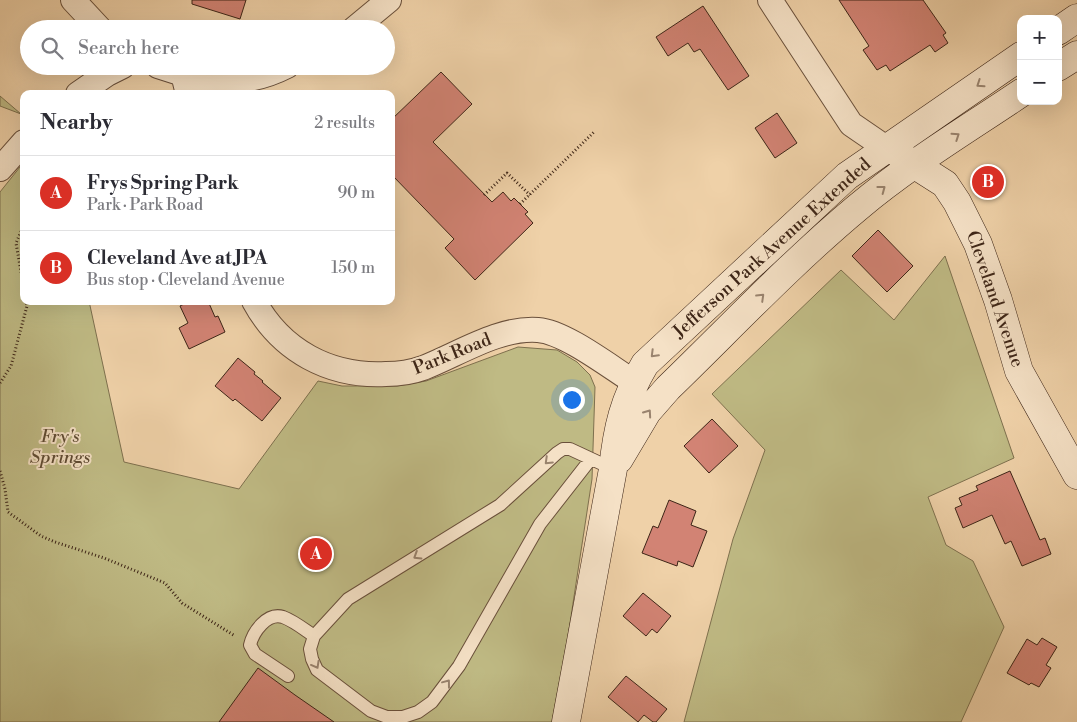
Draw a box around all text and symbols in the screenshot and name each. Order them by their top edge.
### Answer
map controls [1017,15,1062,105]
button: + [1017,15,1062,60]
search box [20,20,395,75]
icon: search [38,34,66,62]
text: Search here [78,36,179,60]
button: − [1017,60,1062,105]
one-way arrow [977,78,986,87]
text: Nearby [40,110,113,136]
text: 2 results [314,113,375,133]
one-way arrow [951,133,960,143]
street label: Jefferson Park Avenue Extended [667,152,876,344]
pin: B [972,163,1004,201]
text: Frys Spring Park [87,171,239,195]
text: A [50,183,62,203]
text: 90 m [337,183,375,203]
one-way arrow [876,186,885,194]
text: Park · Park Road [87,195,203,215]
street label: Cleveland Avenue [961,228,1029,370]
text: Cleveland Ave at JPA [87,246,267,270]
text: B [50,258,62,278]
text: 150 m [331,258,375,278]
text: Bus stop · Cleveland Avenue [87,270,285,290]
one-way arrow [755,294,764,303]
street label: Park Road [409,328,495,380]
one-way arrow [651,349,660,358]
your location [559,387,585,413]
one-way arrow [642,409,651,419]
park label: Fry's Springs [30,425,90,469]
one-way arrow [545,455,554,464]
pin: A [300,535,332,573]
one-way arrow [413,550,422,560]
one-way arrow [310,660,320,669]
one-way arrow [441,680,449,689]

